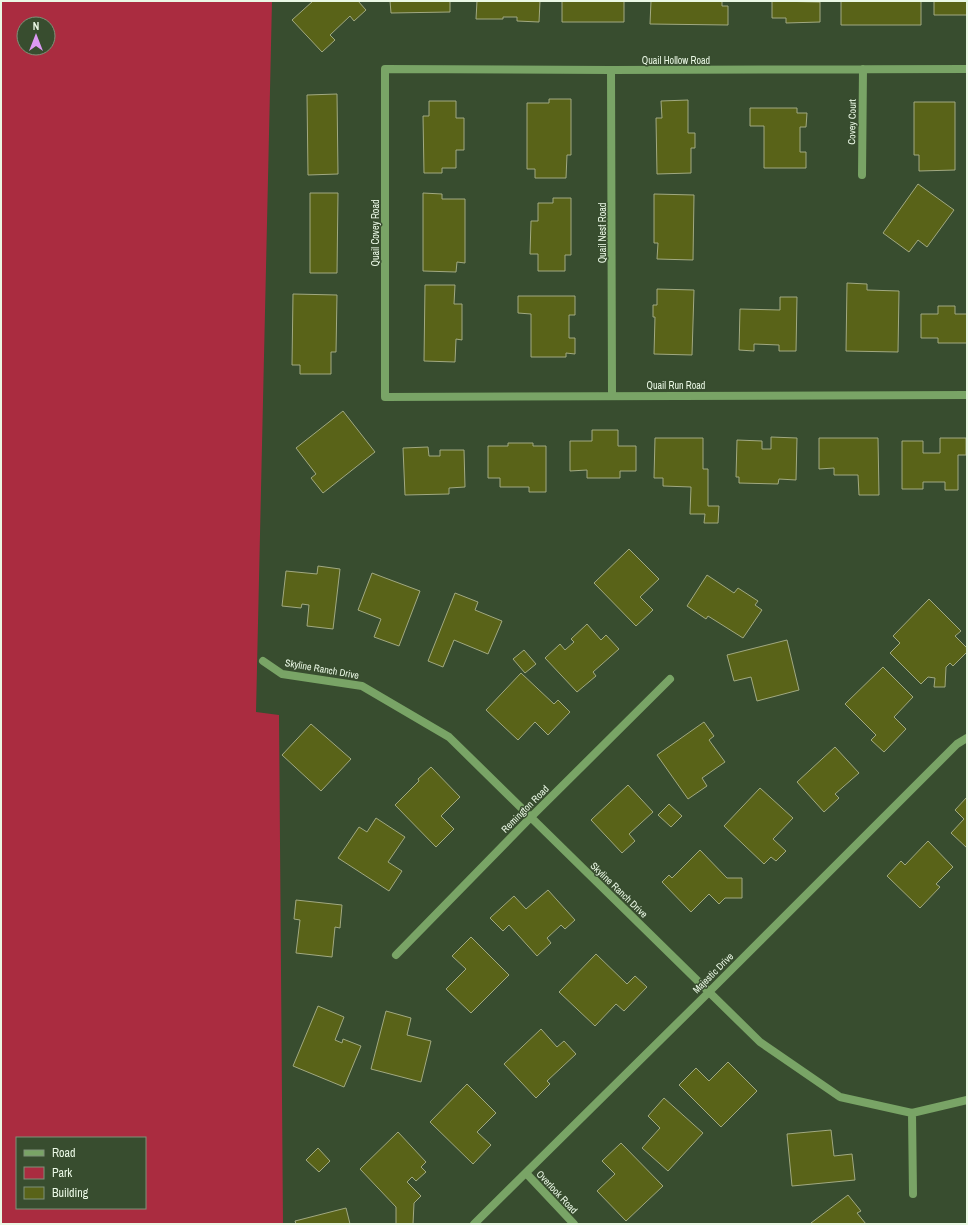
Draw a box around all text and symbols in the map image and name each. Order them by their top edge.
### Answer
north arrow [16,16,56,56]
text: N [33,19,39,33]
street label: Quail Hollow Road [642,54,710,67]
street label: Covey Court [845,98,859,145]
street label: Quail Covey Road [369,200,382,267]
street label: Quail Nest Road [596,203,609,263]
street label: Quail Run Road [647,379,705,392]
street label: Skyline Ranch Drive [284,656,360,682]
street label: Remington Road [498,782,552,836]
street label: Skyline Ranch Drive [588,859,651,921]
street label: Majestic Drive [690,950,736,996]
legend [16,1137,146,1209]
text: Road [52,1145,76,1161]
text: Park [52,1165,72,1181]
street label: Overlook Road [534,1168,580,1216]
text: Building [52,1185,89,1201]

